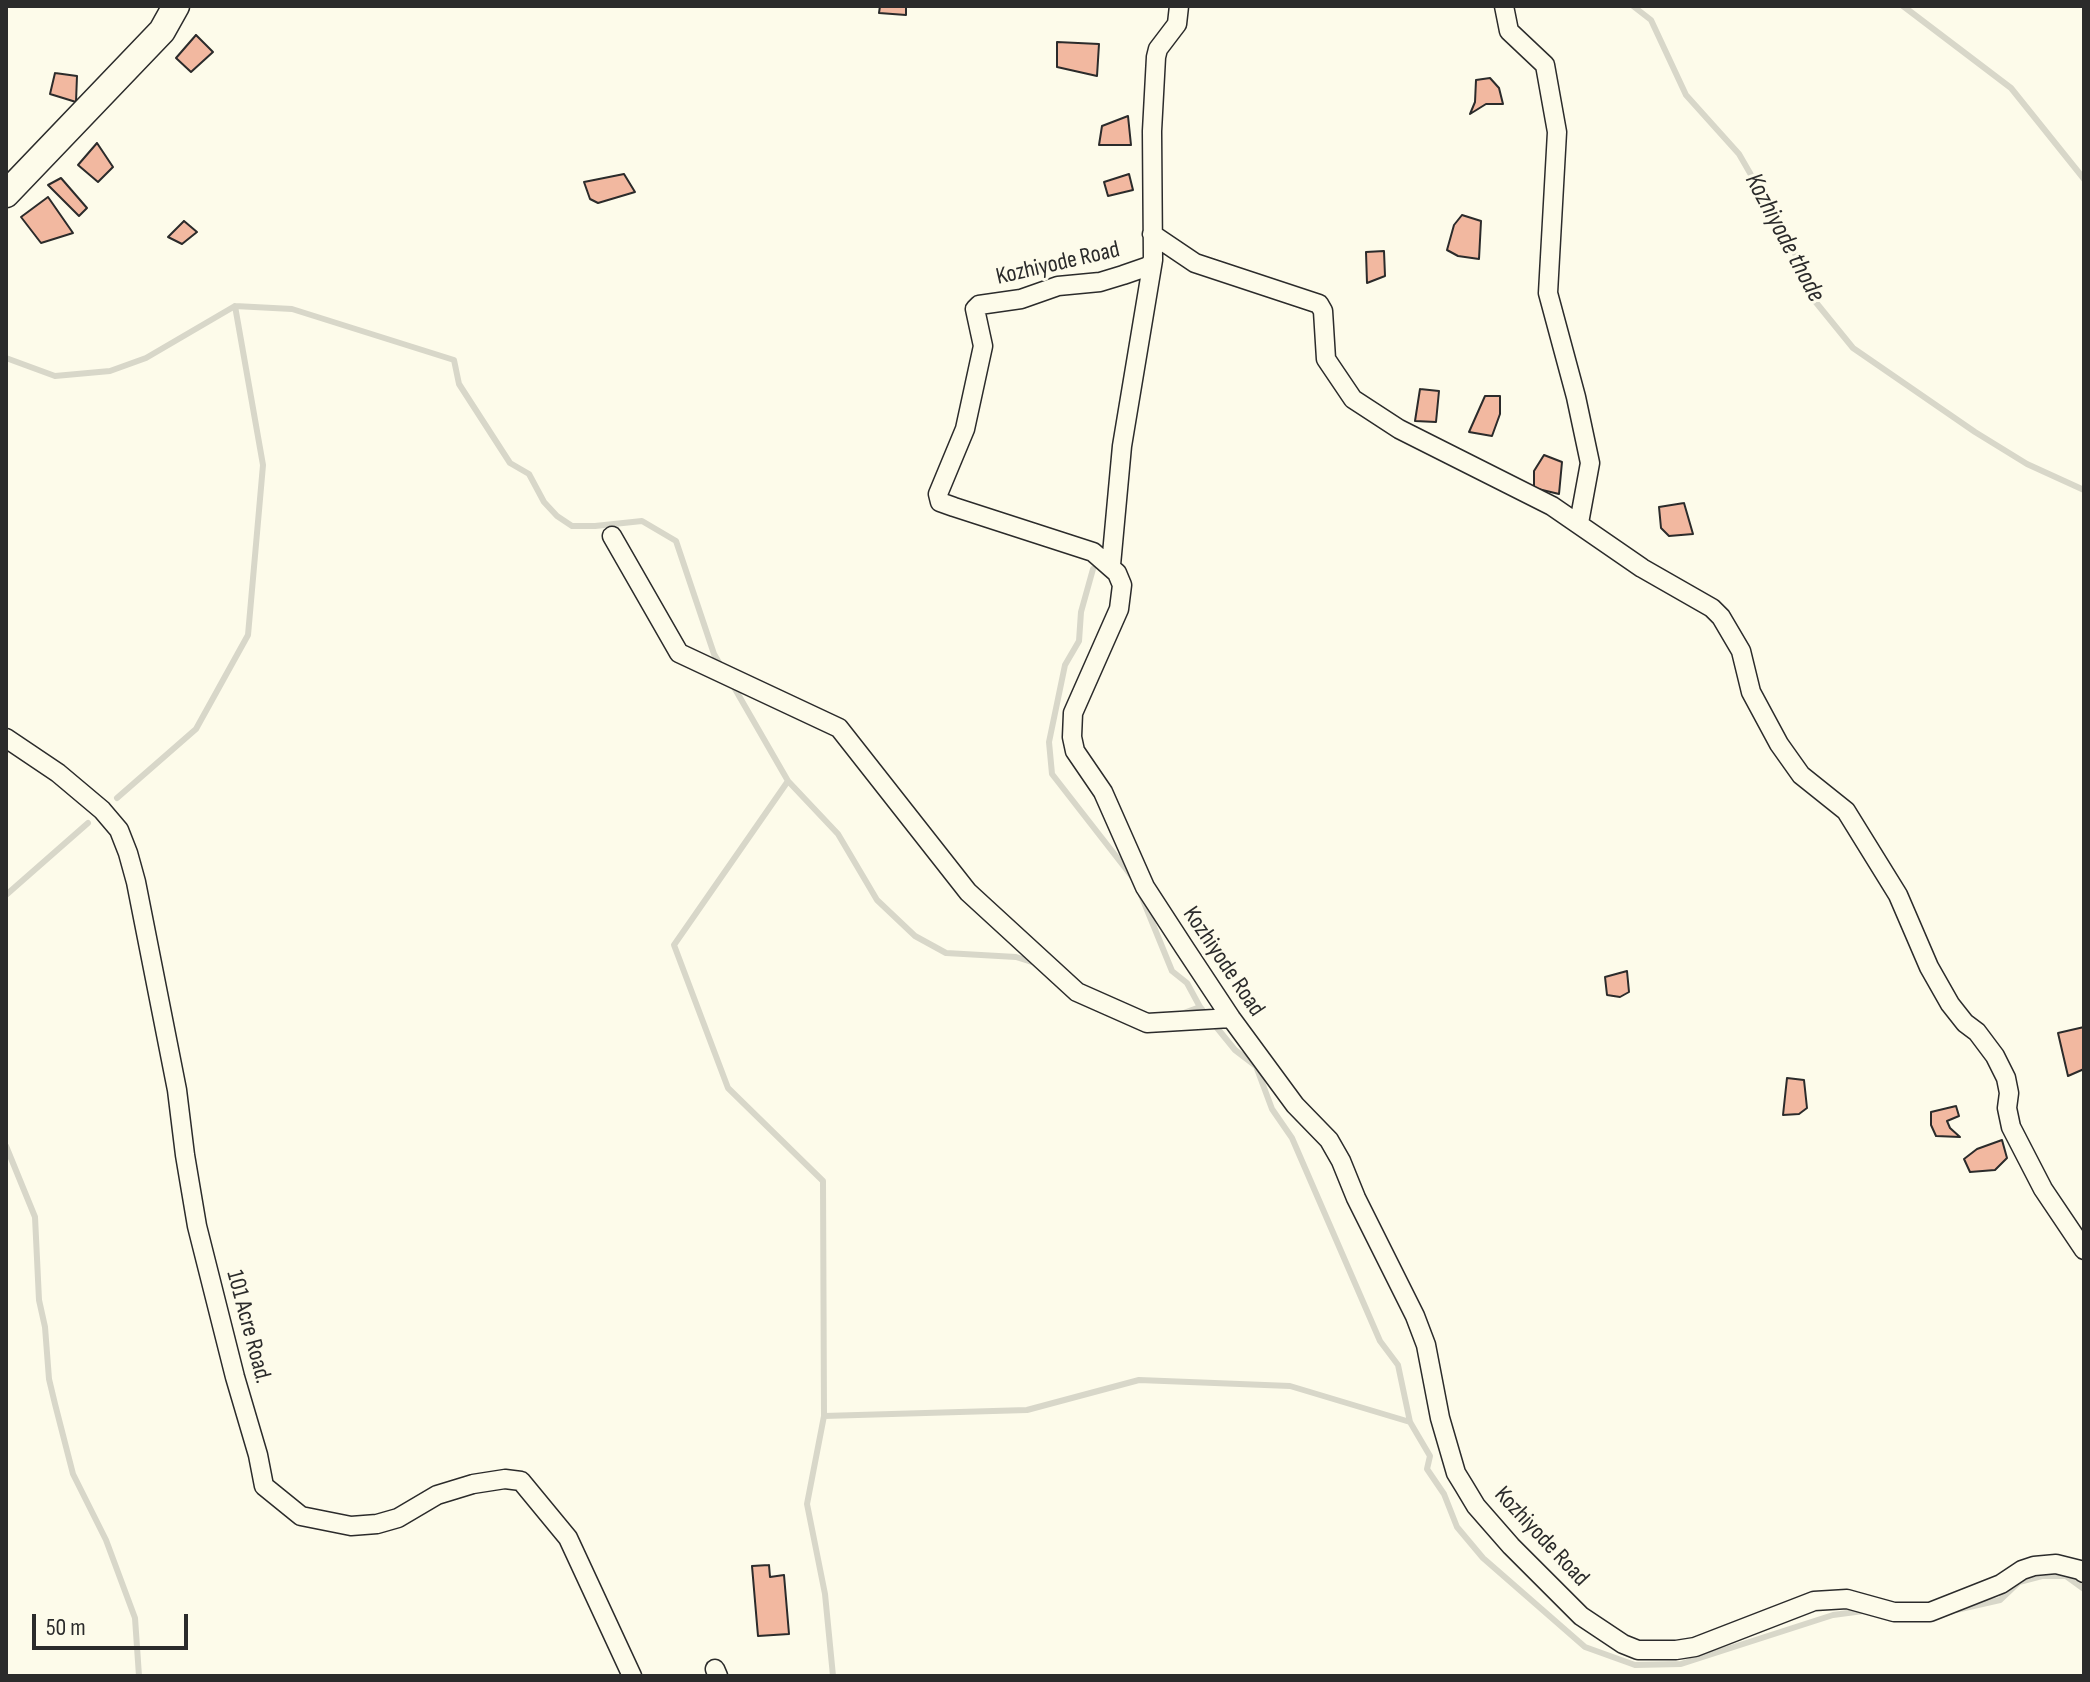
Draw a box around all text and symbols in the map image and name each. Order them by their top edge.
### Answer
water label: Kozhiyode thode [1737,168,1831,308]
street label: Kozhiyode Road [993,236,1123,292]
street label: Kozhiyode Road [1176,902,1270,1022]
street label: 101 Acre Road. [219,1267,277,1387]
street label: Kozhiyode Road [1487,1481,1595,1593]
scale bar [36,1598,192,1648]
text: 50 m [46,1613,86,1642]

